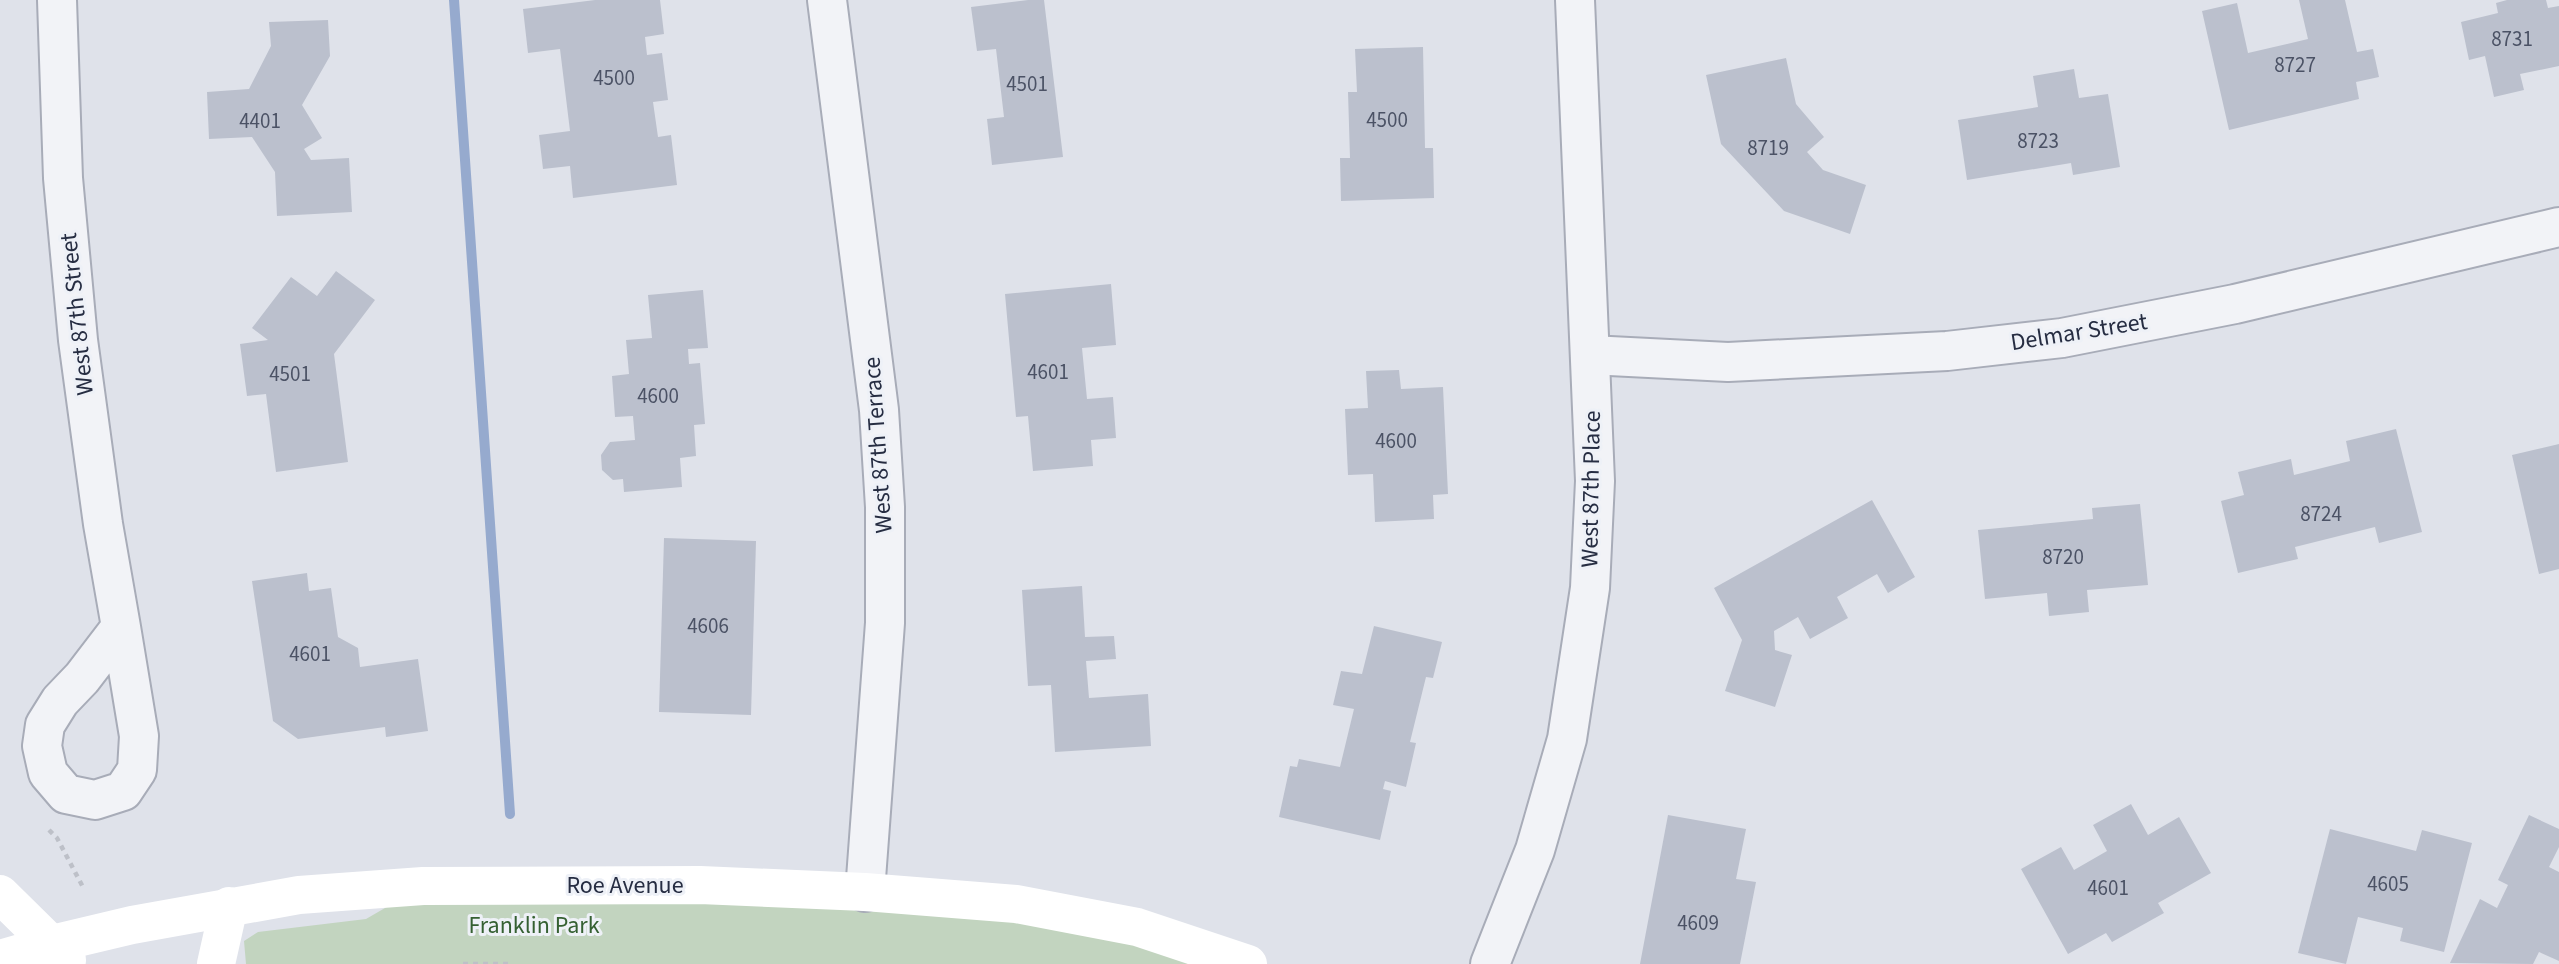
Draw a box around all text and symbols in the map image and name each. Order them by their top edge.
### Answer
house number: 8731 [2491,24,2533,54]
house number: 8727 [2274,50,2316,80]
house number: 4500 [593,63,635,93]
house number: 4501 [1006,69,1048,99]
house number: 4500 [1366,105,1408,135]
house number: 4401 [239,106,281,136]
house number: 8723 [2017,126,2059,156]
house number: 8719 [1747,133,1789,163]
street label: West 87th Street [51,231,103,397]
street label: Delmar Street [2008,304,2150,360]
street label: West 87th Terrace [854,356,902,534]
house number: 4601 [1027,357,1069,387]
house number: 4501 [269,359,311,389]
house number: 4600 [637,381,679,411]
street label: West 87th Place [1572,410,1610,568]
house number: 4600 [1375,426,1417,456]
house number: 8724 [2300,499,2342,529]
house number: 8720 [2042,542,2084,572]
house number: 4606 [687,611,729,641]
house number: 4601 [289,639,331,669]
street label: Roe Avenue [566,868,684,903]
house number: 4605 [2367,869,2409,899]
house number: 4601 [2087,873,2129,903]
park label: Franklin Park [468,908,600,943]
house number: 4609 [1677,908,1719,938]

